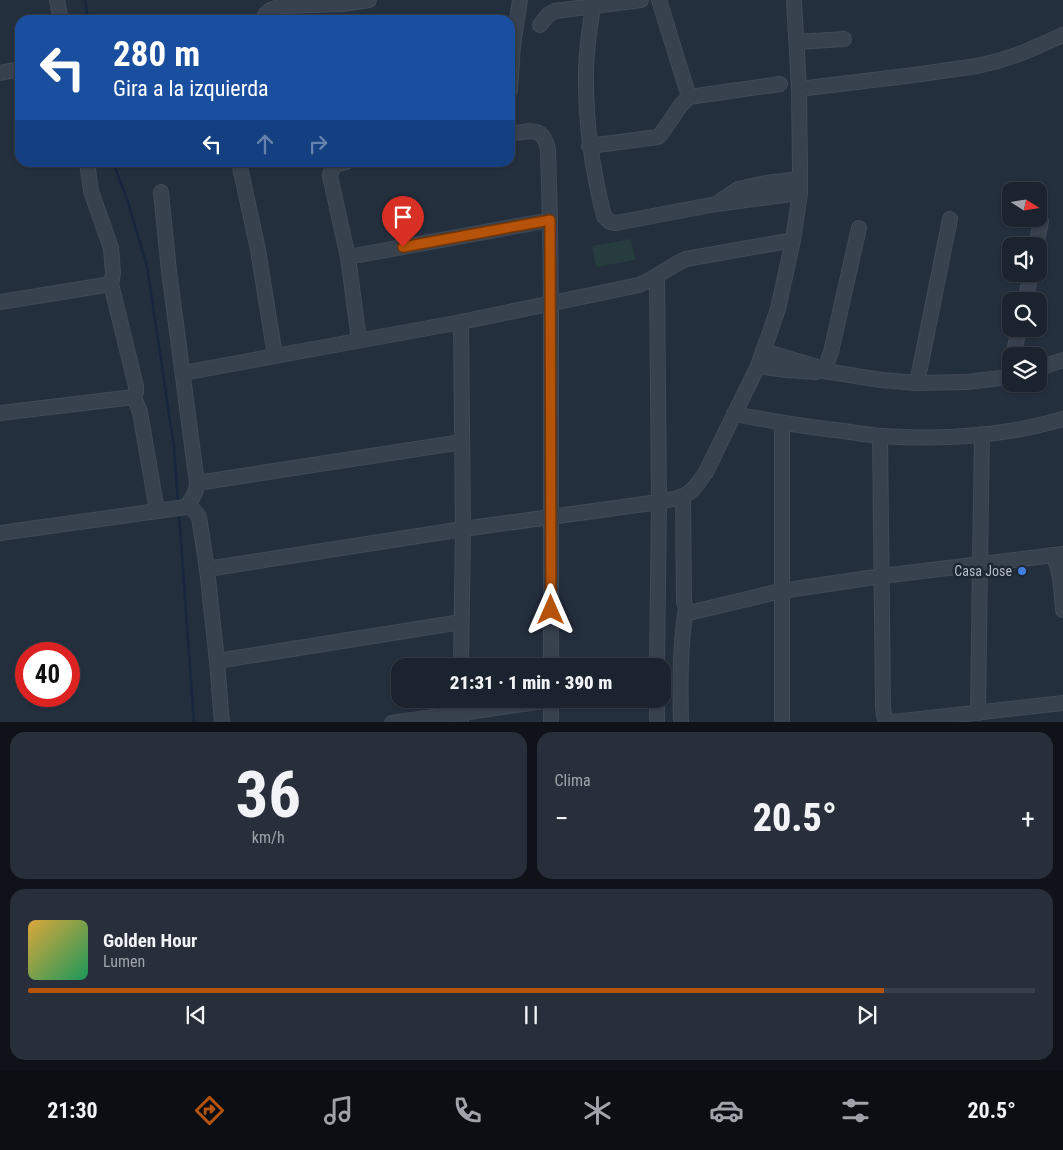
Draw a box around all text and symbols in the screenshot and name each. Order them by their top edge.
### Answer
text: 280 m [113,34,200,75]
icon: left [30,35,95,100]
text: Gira a la izquierda [113,76,269,101]
icon: left [198,130,226,158]
icon: ahead [251,130,279,158]
icon: right [304,130,332,158]
north arrow [1002,182,1048,228]
map controls [1002,182,1047,392]
pin [382,196,424,247]
icon: arrive [389,203,417,231]
button: sound [1002,237,1047,282]
button: search [1002,292,1047,337]
button: layers [1002,347,1047,392]
place label: Casa Jose [954,563,1012,579]
marker: Casa Jose [1016,565,1028,577]
position arrow [524,583,576,635]
speed limit sign: 40 [15,642,80,707]
text: 21:31 · 1 min · 390 m [450,671,612,694]
text: 36 [235,757,301,833]
text: Clima [555,771,591,790]
text: 20.5° [753,796,837,840]
text: − [555,802,569,835]
text: + [1021,802,1035,835]
text: km/h [252,828,285,847]
text: Golden Hour [103,929,197,952]
text: Lumen [103,952,145,971]
icon: previous [182,1001,210,1029]
icon: pause [517,1001,545,1029]
icon: next [853,1001,881,1029]
icon: directions [192,1093,227,1128]
icon: music [321,1093,356,1128]
icon: phone [450,1093,485,1128]
icon: climate [580,1093,615,1128]
icon: car [709,1093,744,1128]
icon: filters [838,1093,873,1128]
text: 21:30 [47,1098,98,1123]
text: 20.5° [967,1098,1016,1123]

